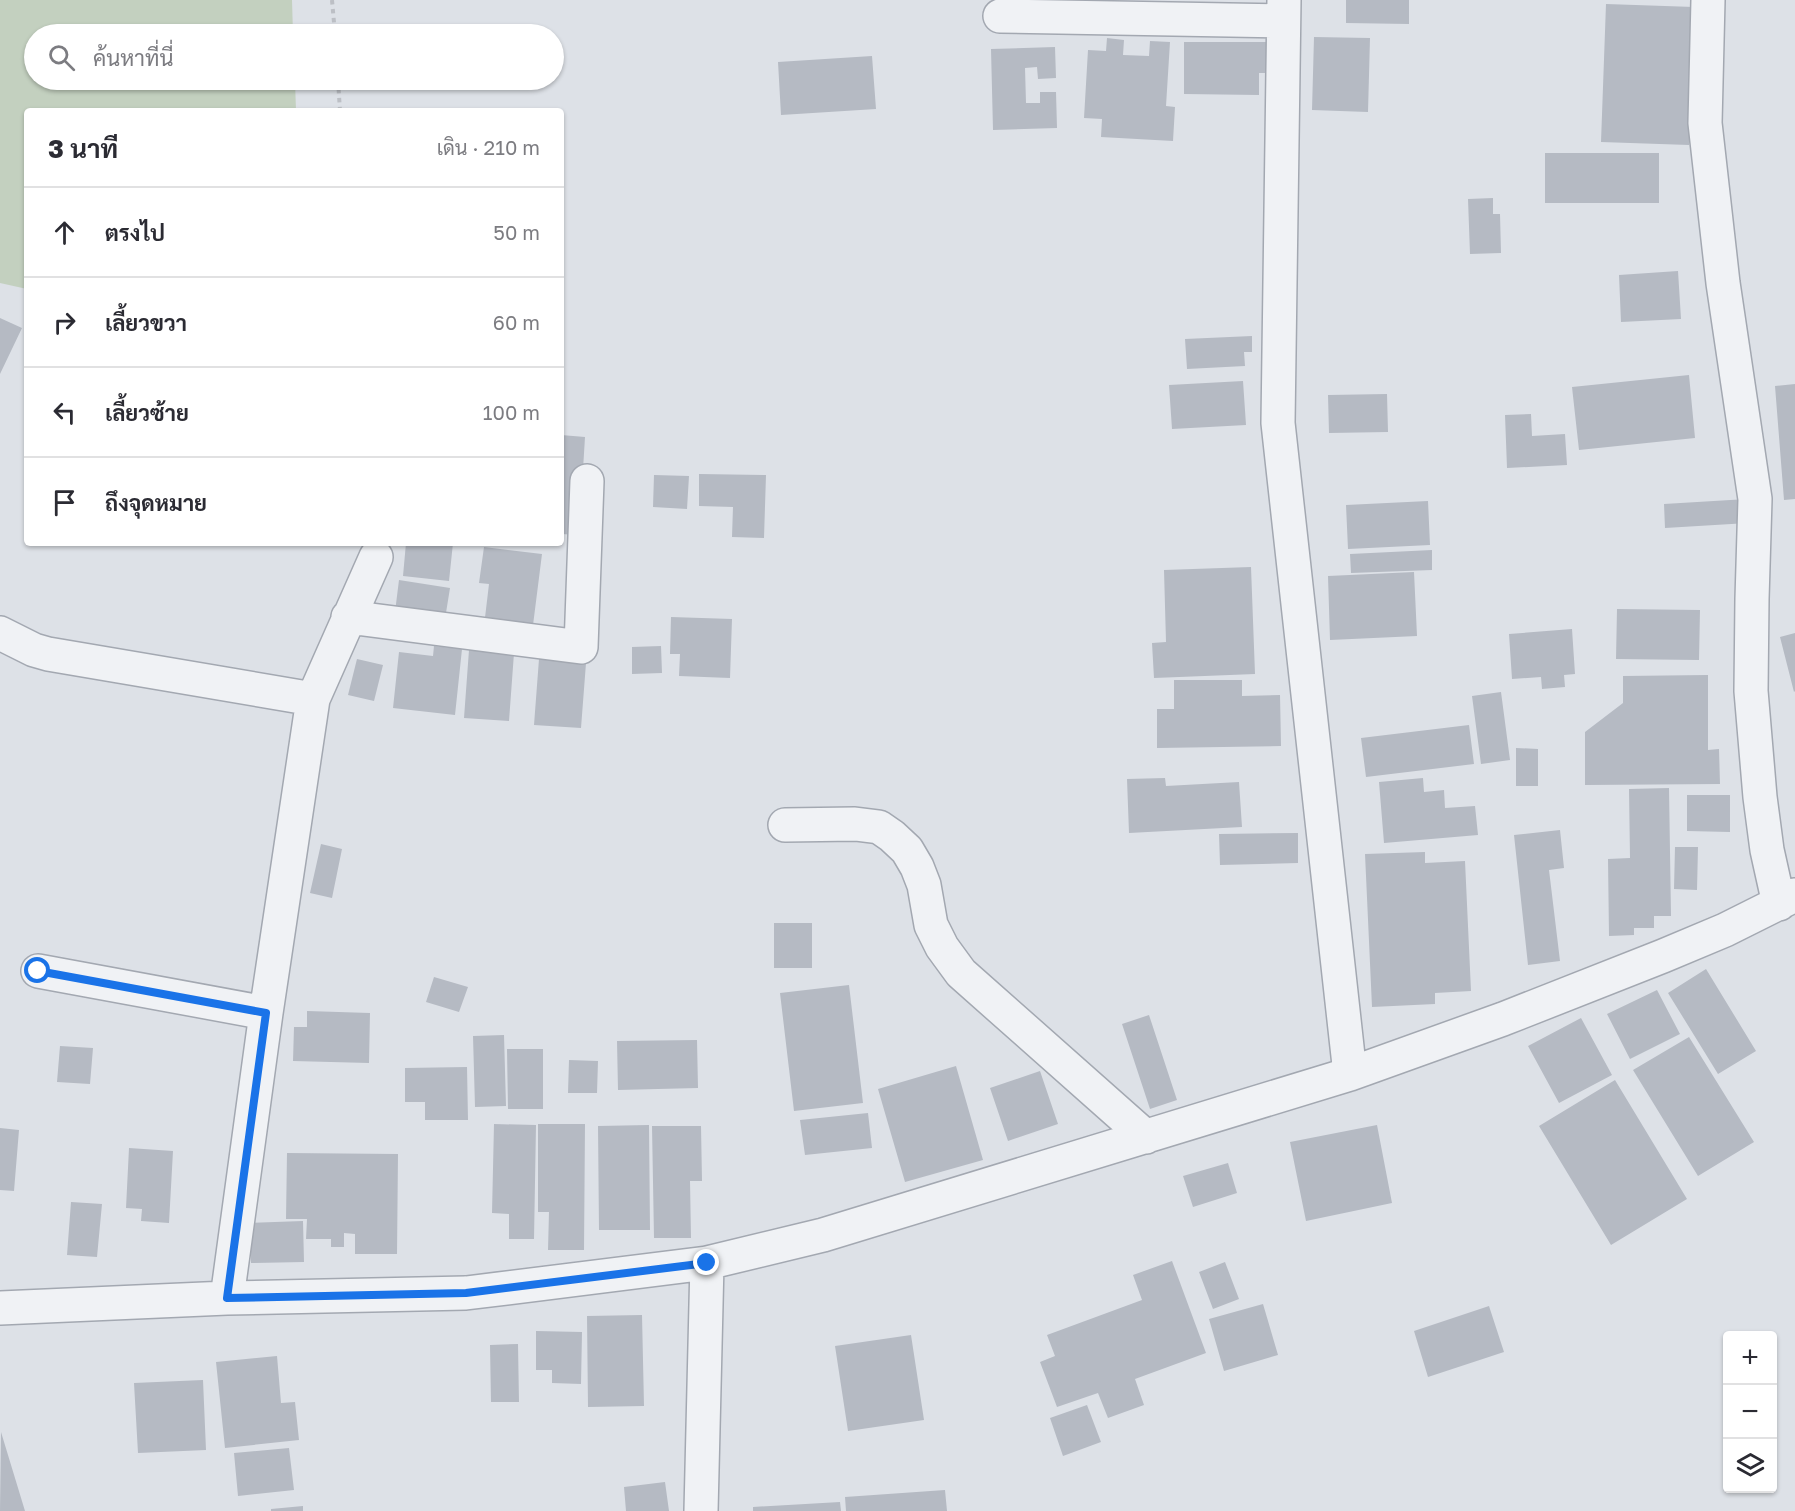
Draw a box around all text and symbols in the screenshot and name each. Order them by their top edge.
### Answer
search box [24,24,564,90]
icon: search [45,41,78,74]
text: ค้นหาที่นี่ [93,44,173,71]
text: 3 นาที [48,133,118,164]
text: เดิน · 210 m [437,135,540,159]
icon: ahead [48,216,81,249]
text: ตรงไป [105,219,165,246]
text: 50 m [493,220,540,244]
icon: right [48,306,81,339]
text: เลี้ยวขวา [105,309,187,336]
text: 60 m [493,310,540,334]
icon: left [48,396,81,429]
text: เลี้ยวซ้าย [105,399,189,426]
text: 100 m [483,400,540,424]
icon: arrive [48,486,81,519]
text: ถึงจุดหมาย [105,489,207,516]
route start [24,957,50,983]
route end [693,1249,719,1275]
map controls [1723,1331,1777,1493]
button: + [1723,1331,1777,1385]
button: − [1723,1385,1777,1439]
button: layers [1723,1439,1777,1493]

